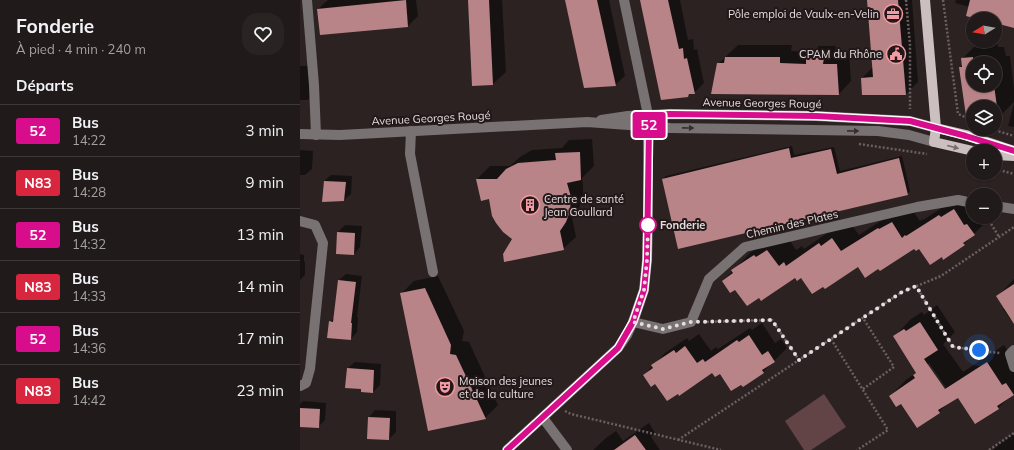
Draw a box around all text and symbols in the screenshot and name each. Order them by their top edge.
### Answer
office icon: Pôle emploi de Vaulx-en-Velin [882,3,904,25]
place label: Pôle emploi de Vaulx-en-Velin [728,7,879,21]
north arrow [966,12,1002,48]
map controls [966,12,1002,224]
button: heart [242,13,284,55]
text: Fonderie [16,14,94,38]
text: À pied · 4 min · 240 m [16,41,146,57]
public building icon: CPAM du Rhône [885,43,907,65]
place label: CPAM du Rhône [799,47,882,61]
button: locate [966,56,1002,92]
text: Départs [16,76,74,95]
street label: Avenue Georges Rougé [702,95,822,111]
button: layers [966,100,1002,136]
street label: Avenue Georges Rougé [371,108,491,128]
line badge: 52 [631,112,667,138]
text: Bus [72,113,99,132]
text: 52 [641,116,657,134]
text: 3 min [246,121,284,140]
text: 52 [30,122,46,140]
one-way arrow [682,125,695,131]
one-way arrow [847,128,860,134]
text: 14:22 [72,132,106,148]
one-way arrow [948,144,960,150]
button: + [966,144,1002,180]
text: Bus [72,165,99,184]
text: 9 min [246,173,284,192]
text: N83 [24,174,52,192]
text: 14:28 [72,184,106,200]
button: − [966,188,1002,224]
place label: Centre de santé Jean Goullard [544,192,624,219]
building icon: Centre de santé Jean Goullard [519,194,541,216]
street label: Chemin des Plates [745,207,839,241]
marker: Fonderie [639,216,657,234]
text: Bus [72,217,99,236]
place label: Fonderie [660,218,705,232]
text: 13 min [237,225,284,244]
text: 52 [30,226,46,244]
text: 14:32 [72,236,106,252]
text: Bus [72,269,99,288]
text: 14 min [237,277,284,296]
text: N83 [24,278,52,296]
text: 14:33 [72,288,106,304]
text: Bus [72,321,99,340]
text: 17 min [237,329,284,348]
text: 52 [30,330,46,348]
text: 14:36 [72,340,106,356]
your location [969,340,989,360]
text: Bus [72,373,99,392]
place label: Maison des jeunes et de la culture [459,374,552,401]
theatre icon: Maison des jeunes et de la culture [434,376,456,398]
text: 23 min [237,381,284,400]
text: N83 [24,382,52,400]
text: 14:42 [72,392,106,408]

